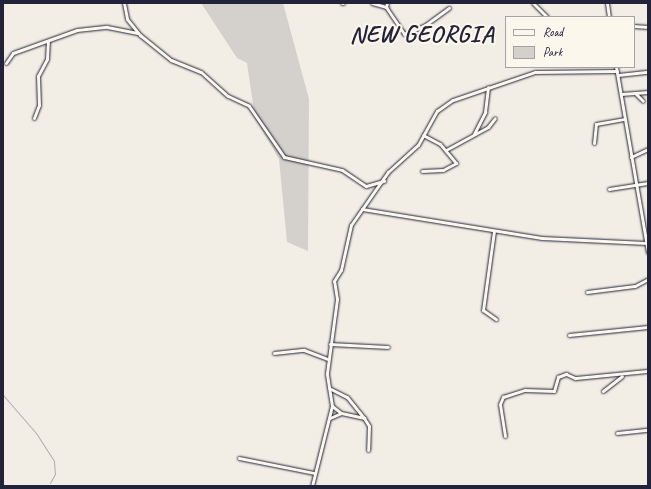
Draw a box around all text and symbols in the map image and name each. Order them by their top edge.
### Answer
legend [505,16,635,68]
district label: NEW GEORGIA [350,21,494,49]
text: Road [543,24,563,40]
text: Park [543,44,562,60]

